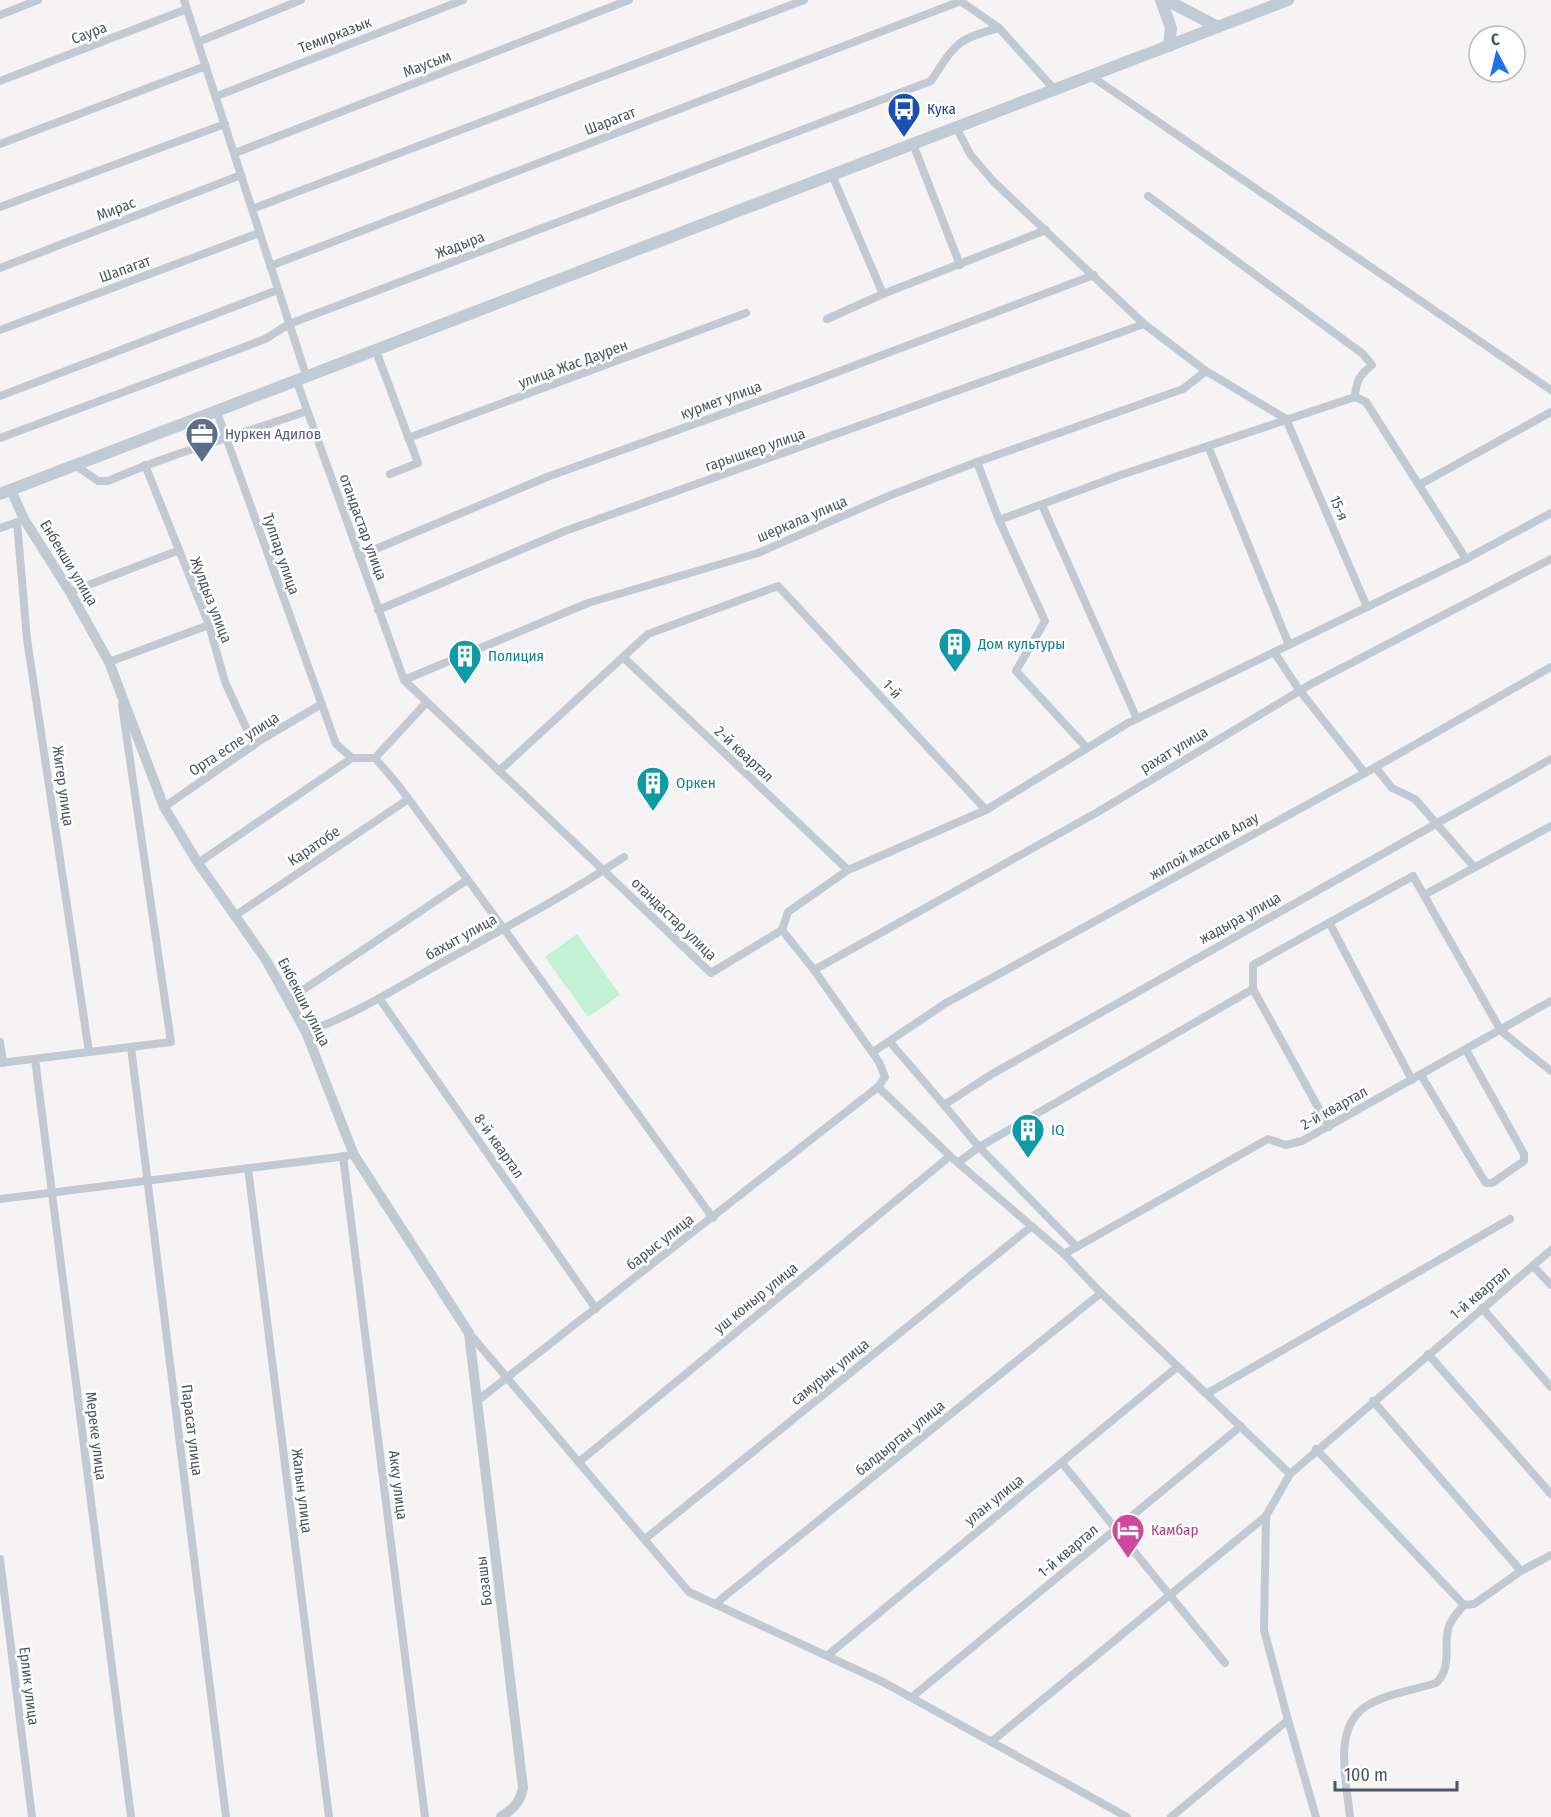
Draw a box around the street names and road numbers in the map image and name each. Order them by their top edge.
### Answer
street label: Темирказык [296,13,374,57]
street label: Саура [69,18,109,48]
street label: Маусым [400,47,454,81]
street label: Шарагат [582,103,639,139]
street label: Мирас [94,193,139,225]
street label: Жадыра [433,227,487,263]
street label: Шапагат [97,251,154,287]
street label: улица Жас Даурен [516,336,630,392]
street label: курмет улица [678,377,764,423]
street label: гарышкер улица [703,424,807,476]
street label: отандастар улица [335,471,391,583]
street label: шеркала улица [754,492,850,546]
street label: 15-я [1326,493,1352,523]
street label: Тулпар улица [259,511,303,597]
street label: Енбекши улица [36,517,102,609]
street label: Жулдыз улица [186,555,236,645]
street label: 1-й [879,676,905,702]
street label: Орта еспе улица [186,708,282,780]
street label: 2-й квартал [711,722,777,786]
street label: рахат улица [1137,723,1211,777]
street label: Жигер улица [48,745,78,827]
street label: жилой массив Алау [1146,808,1262,884]
street label: Каратобе [285,822,343,870]
street label: отандастар улица [628,874,720,964]
street label: жадыра улица [1196,888,1284,948]
street label: бахыт улица [422,910,500,964]
street label: Енбекши улица [274,955,334,1049]
street label: 2-й квартал [1297,1082,1371,1134]
street label: 8-й квартал [470,1110,528,1182]
street label: барыс улица [623,1210,697,1274]
street label: уш коныр улица [710,1259,802,1337]
street label: 1-й квартал [1446,1263,1514,1323]
street label: самурык улица [787,1335,873,1409]
street label: Парасат улица [177,1383,207,1477]
street label: Мереке улица [82,1391,110,1481]
street label: балдырган улица [852,1396,948,1480]
street label: Жалын улица [288,1448,316,1534]
street label: Акку улица [385,1449,411,1521]
street label: улан улица [961,1471,1027,1529]
street label: 1-й квартал [1034,1521,1102,1581]
street label: Бозашы [472,1555,496,1607]
street label: Ерлик улица [15,1646,43,1726]

